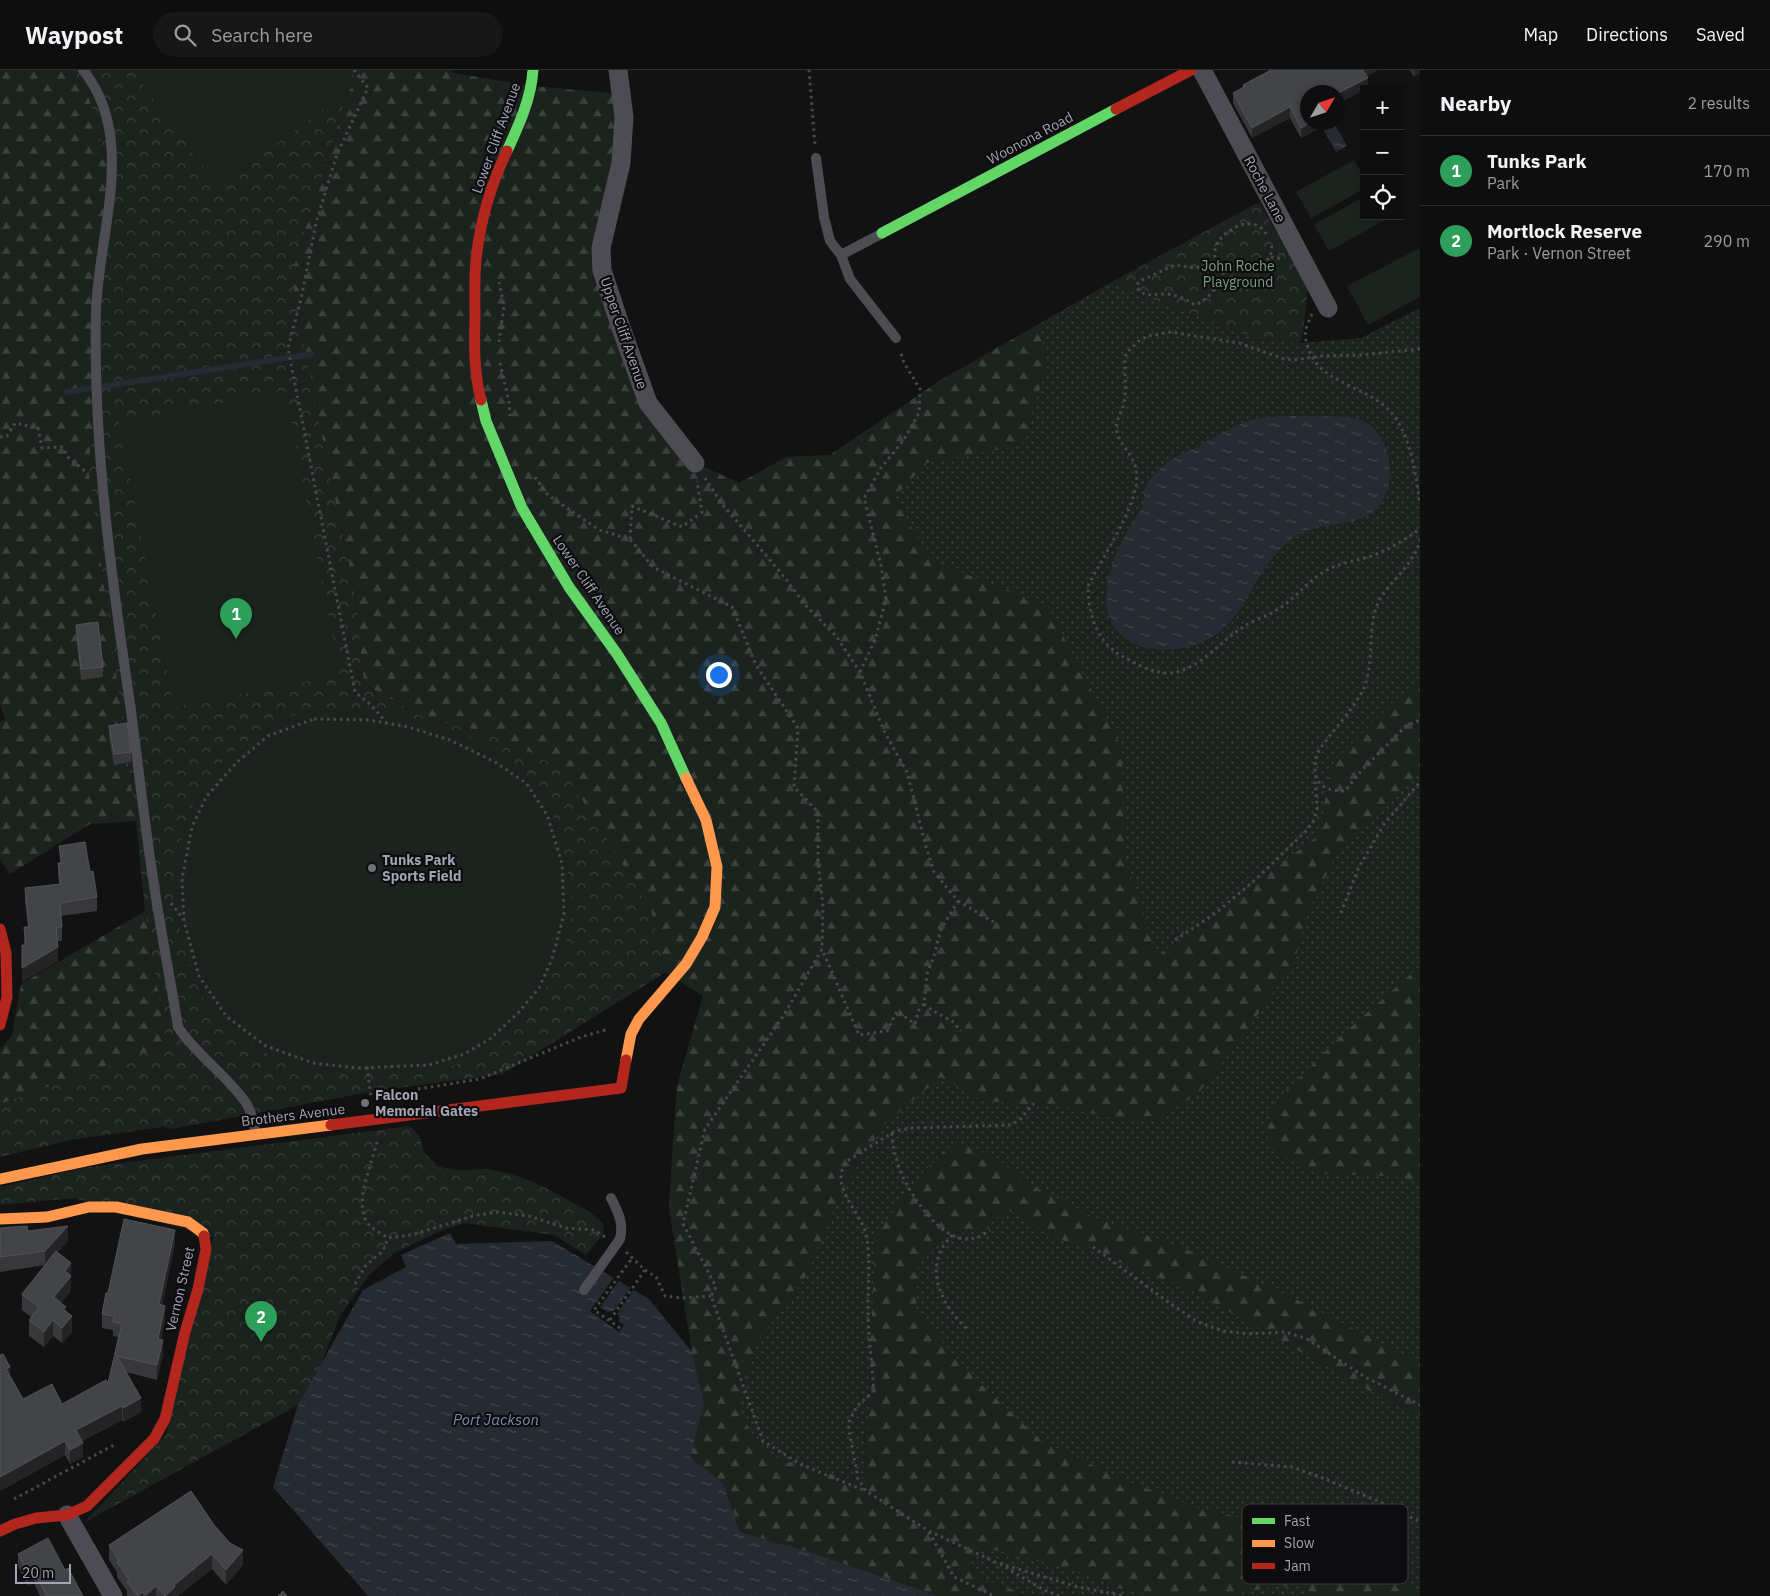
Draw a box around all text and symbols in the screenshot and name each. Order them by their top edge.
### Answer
search box [153,12,503,57]
text: Waypost [25,19,123,51]
icon: search [171,21,199,49]
text: Search here [211,23,313,47]
text: Map [1523,23,1558,46]
text: Directions [1586,23,1668,46]
text: Saved [1696,23,1745,46]
street label: Lower Cliff Avenue [468,80,525,196]
north arrow [1300,85,1345,130]
map controls [1360,85,1405,220]
button: + [1360,85,1405,130]
text: Nearby [1440,89,1511,117]
text: 2 results [1687,93,1750,113]
street label: Woonona Road [984,108,1076,168]
button: − [1360,130,1405,175]
text: Tunks Park [1487,149,1586,173]
street label: Roche Lane [1240,153,1290,226]
text: 1 [1451,161,1461,181]
text: 170 m [1703,161,1750,181]
text: Park [1487,173,1519,193]
button: locate [1360,175,1405,220]
text: Mortlock Reserve [1487,219,1642,243]
text: 2 [1451,231,1461,251]
text: 290 m [1703,231,1750,251]
text: Park · Vernon Street [1487,243,1631,263]
park label: John Roche Playground [1201,257,1275,291]
street label: Upper Cliff Avenue [596,275,652,392]
street label: Lower Cliff Avenue [549,532,629,639]
pin: 1 [220,598,252,639]
your location [706,662,732,688]
place label: Tunks Park Sports Field [382,851,461,885]
marker: Tunks Park Sports Field [366,862,378,874]
place label: Falcon Memorial Gates [375,1086,478,1120]
marker: Falcon Memorial Gates [359,1097,371,1109]
street label: Brothers Avenue [240,1100,346,1130]
street label: Vernon Street [162,1245,199,1333]
pin: 2 [245,1301,277,1342]
water label: Port Jackson [453,1410,539,1429]
legend [1242,1504,1408,1584]
text: Fast [1284,1512,1310,1530]
text: Slow [1284,1534,1315,1552]
text: Jam [1284,1557,1311,1575]
scale bar [15,1561,71,1584]
text: 20 m [22,1564,54,1582]

